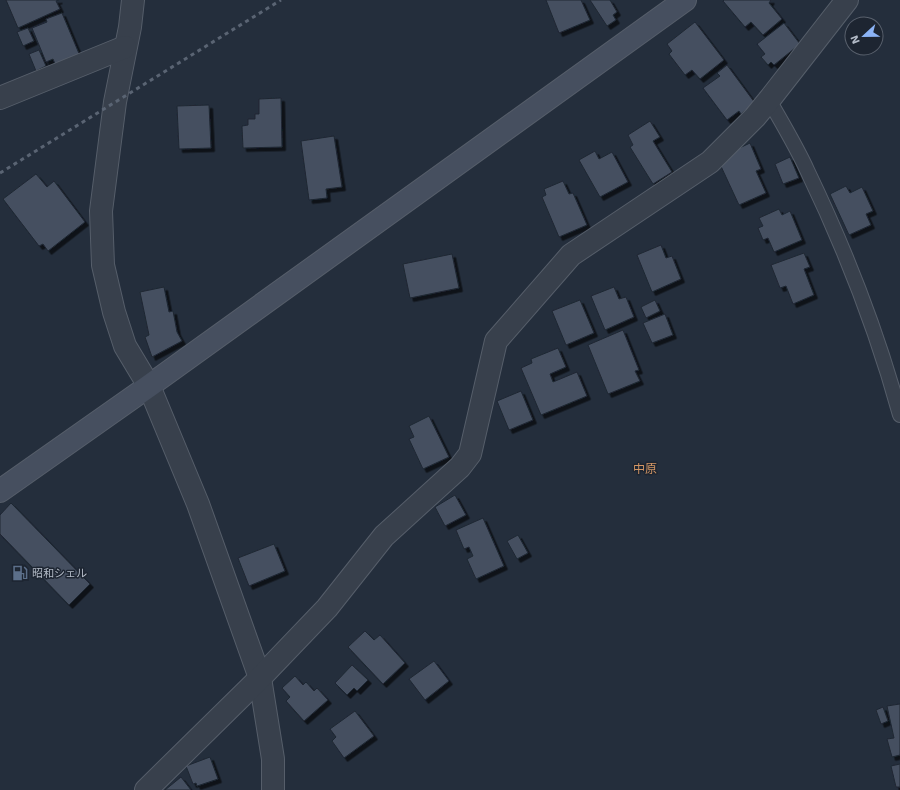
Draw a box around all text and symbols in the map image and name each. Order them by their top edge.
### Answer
north arrow [844,16,884,56]
text: N [848,33,863,46]
district label: 中原 [633,462,657,476]
fuel station icon: 昭和シェル [11,564,29,582]
place label: 昭和シェル [32,567,87,580]

